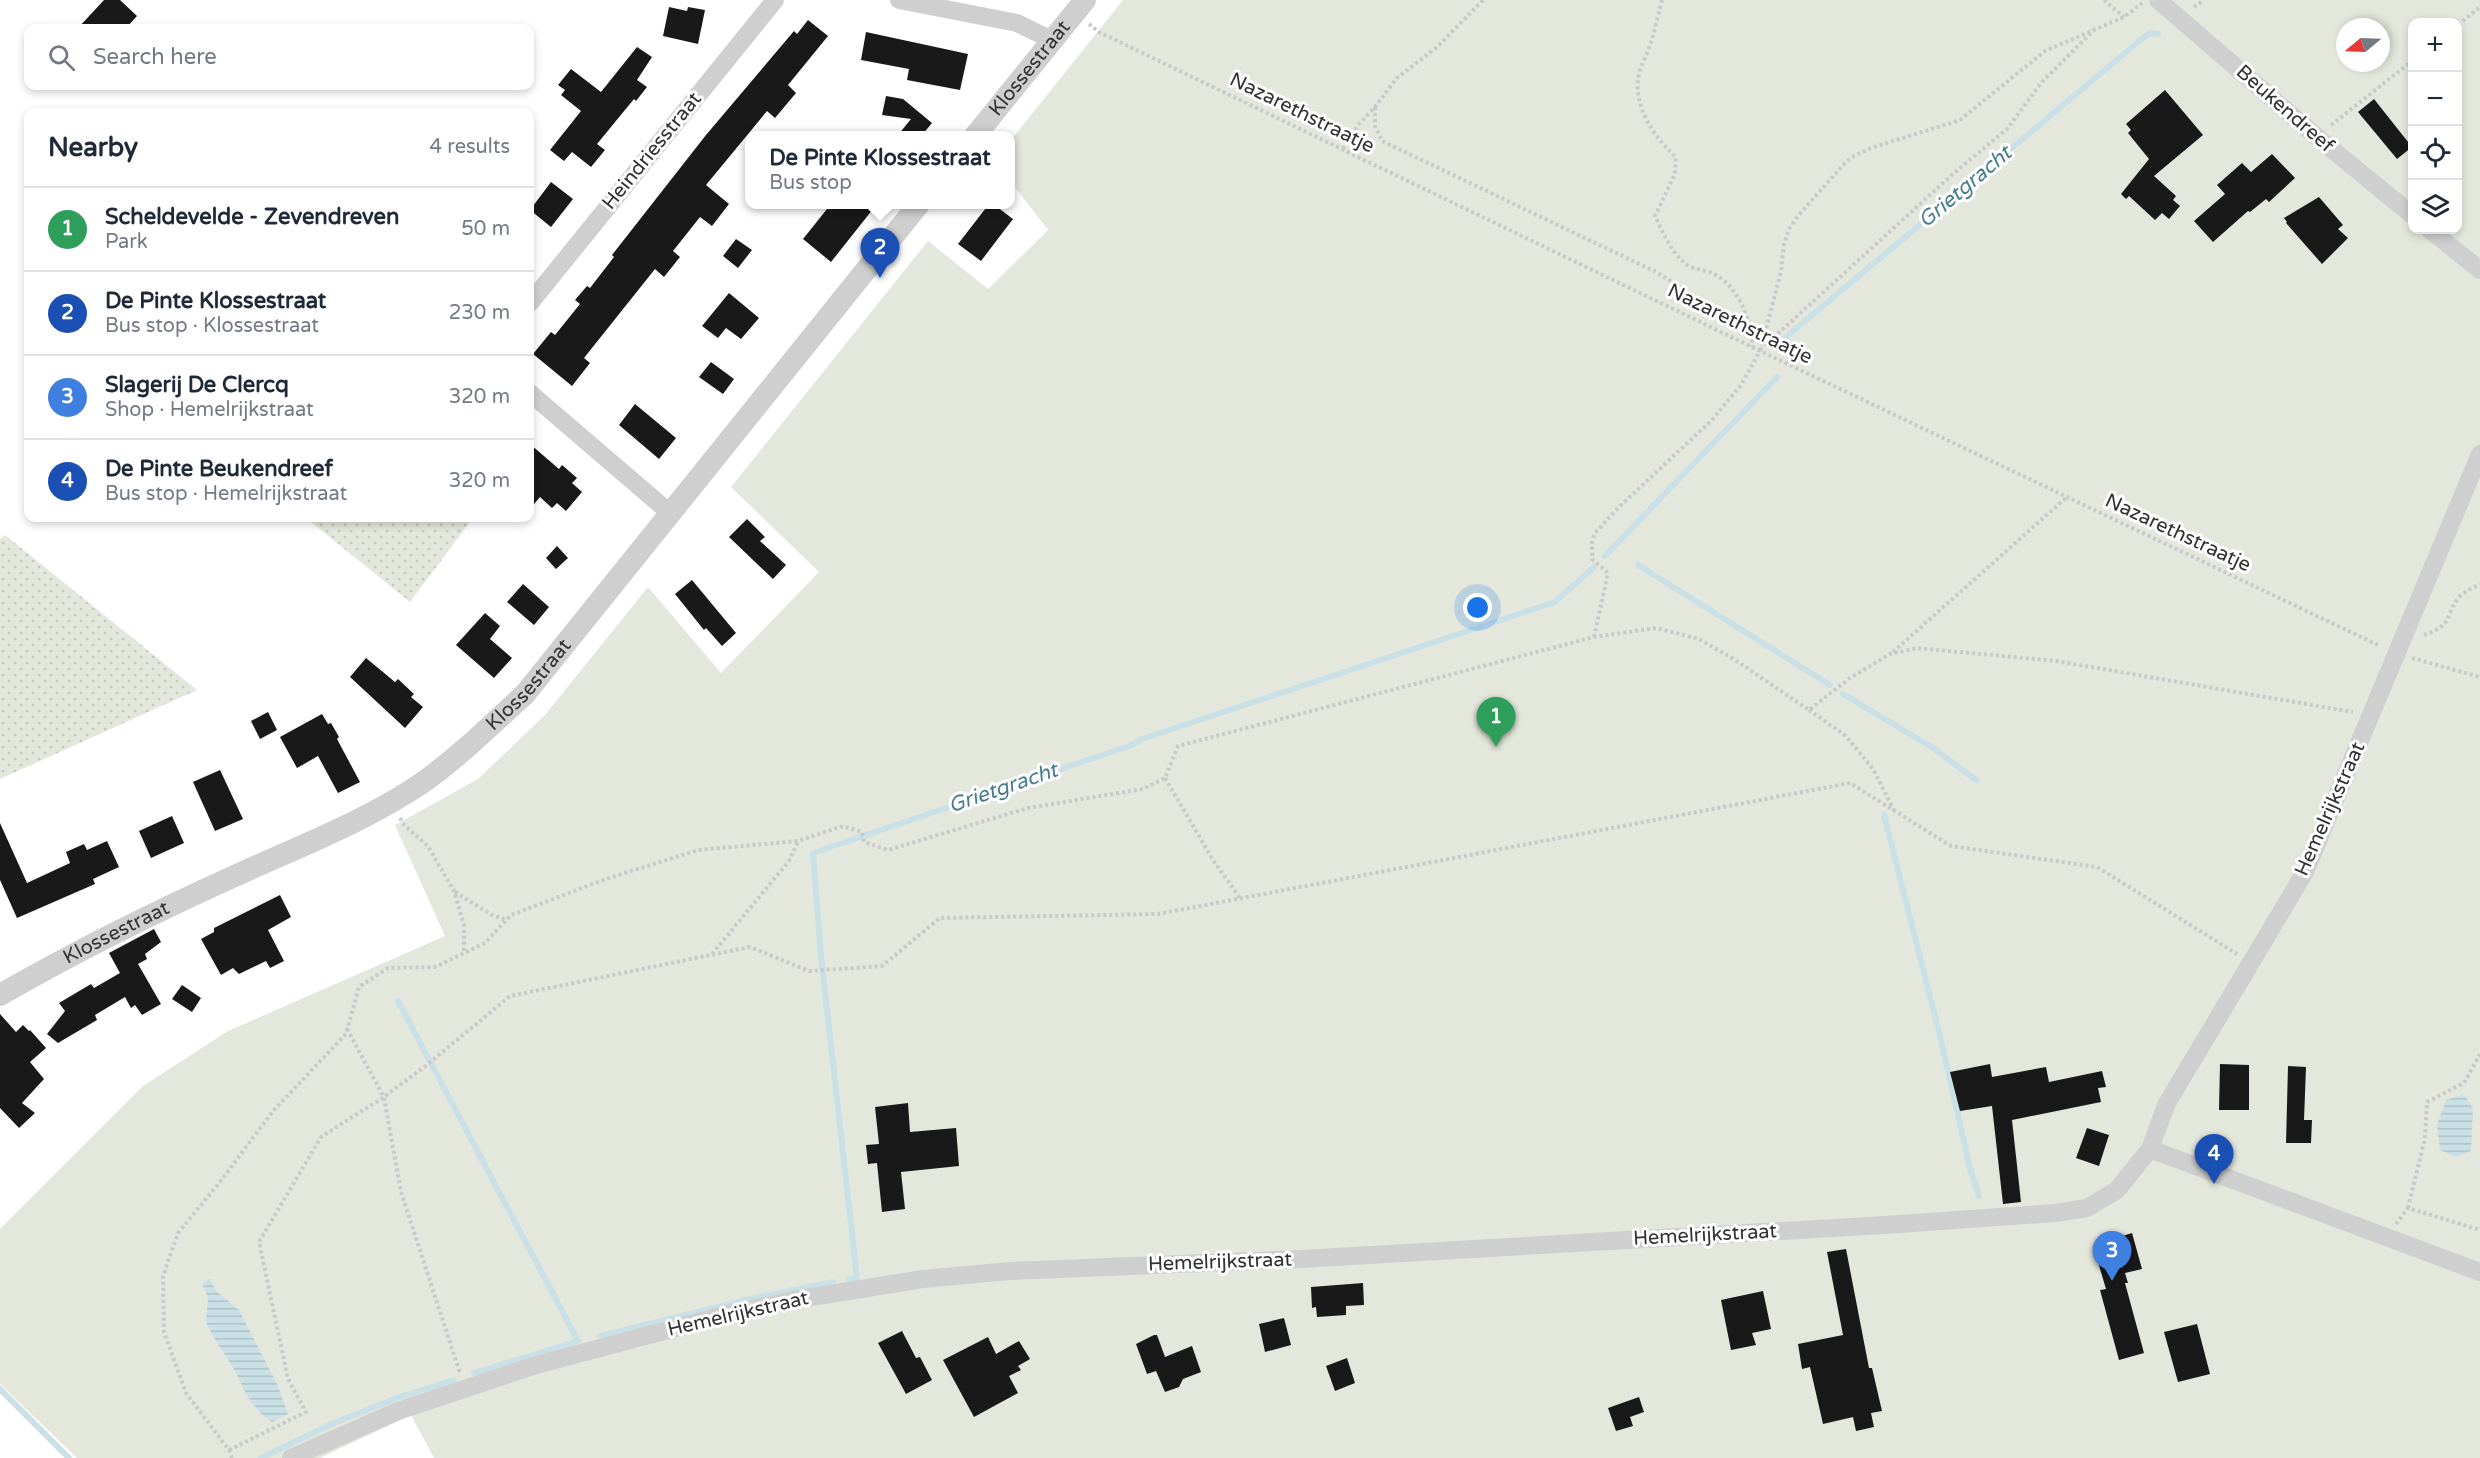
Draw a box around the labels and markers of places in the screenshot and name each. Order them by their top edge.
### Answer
pin: 2 [860,228,900,278]
pin: 1 [1476,698,1516,747]
pin: 4 [2194,1134,2234,1184]
pin: 3 [2092,1232,2132,1281]

